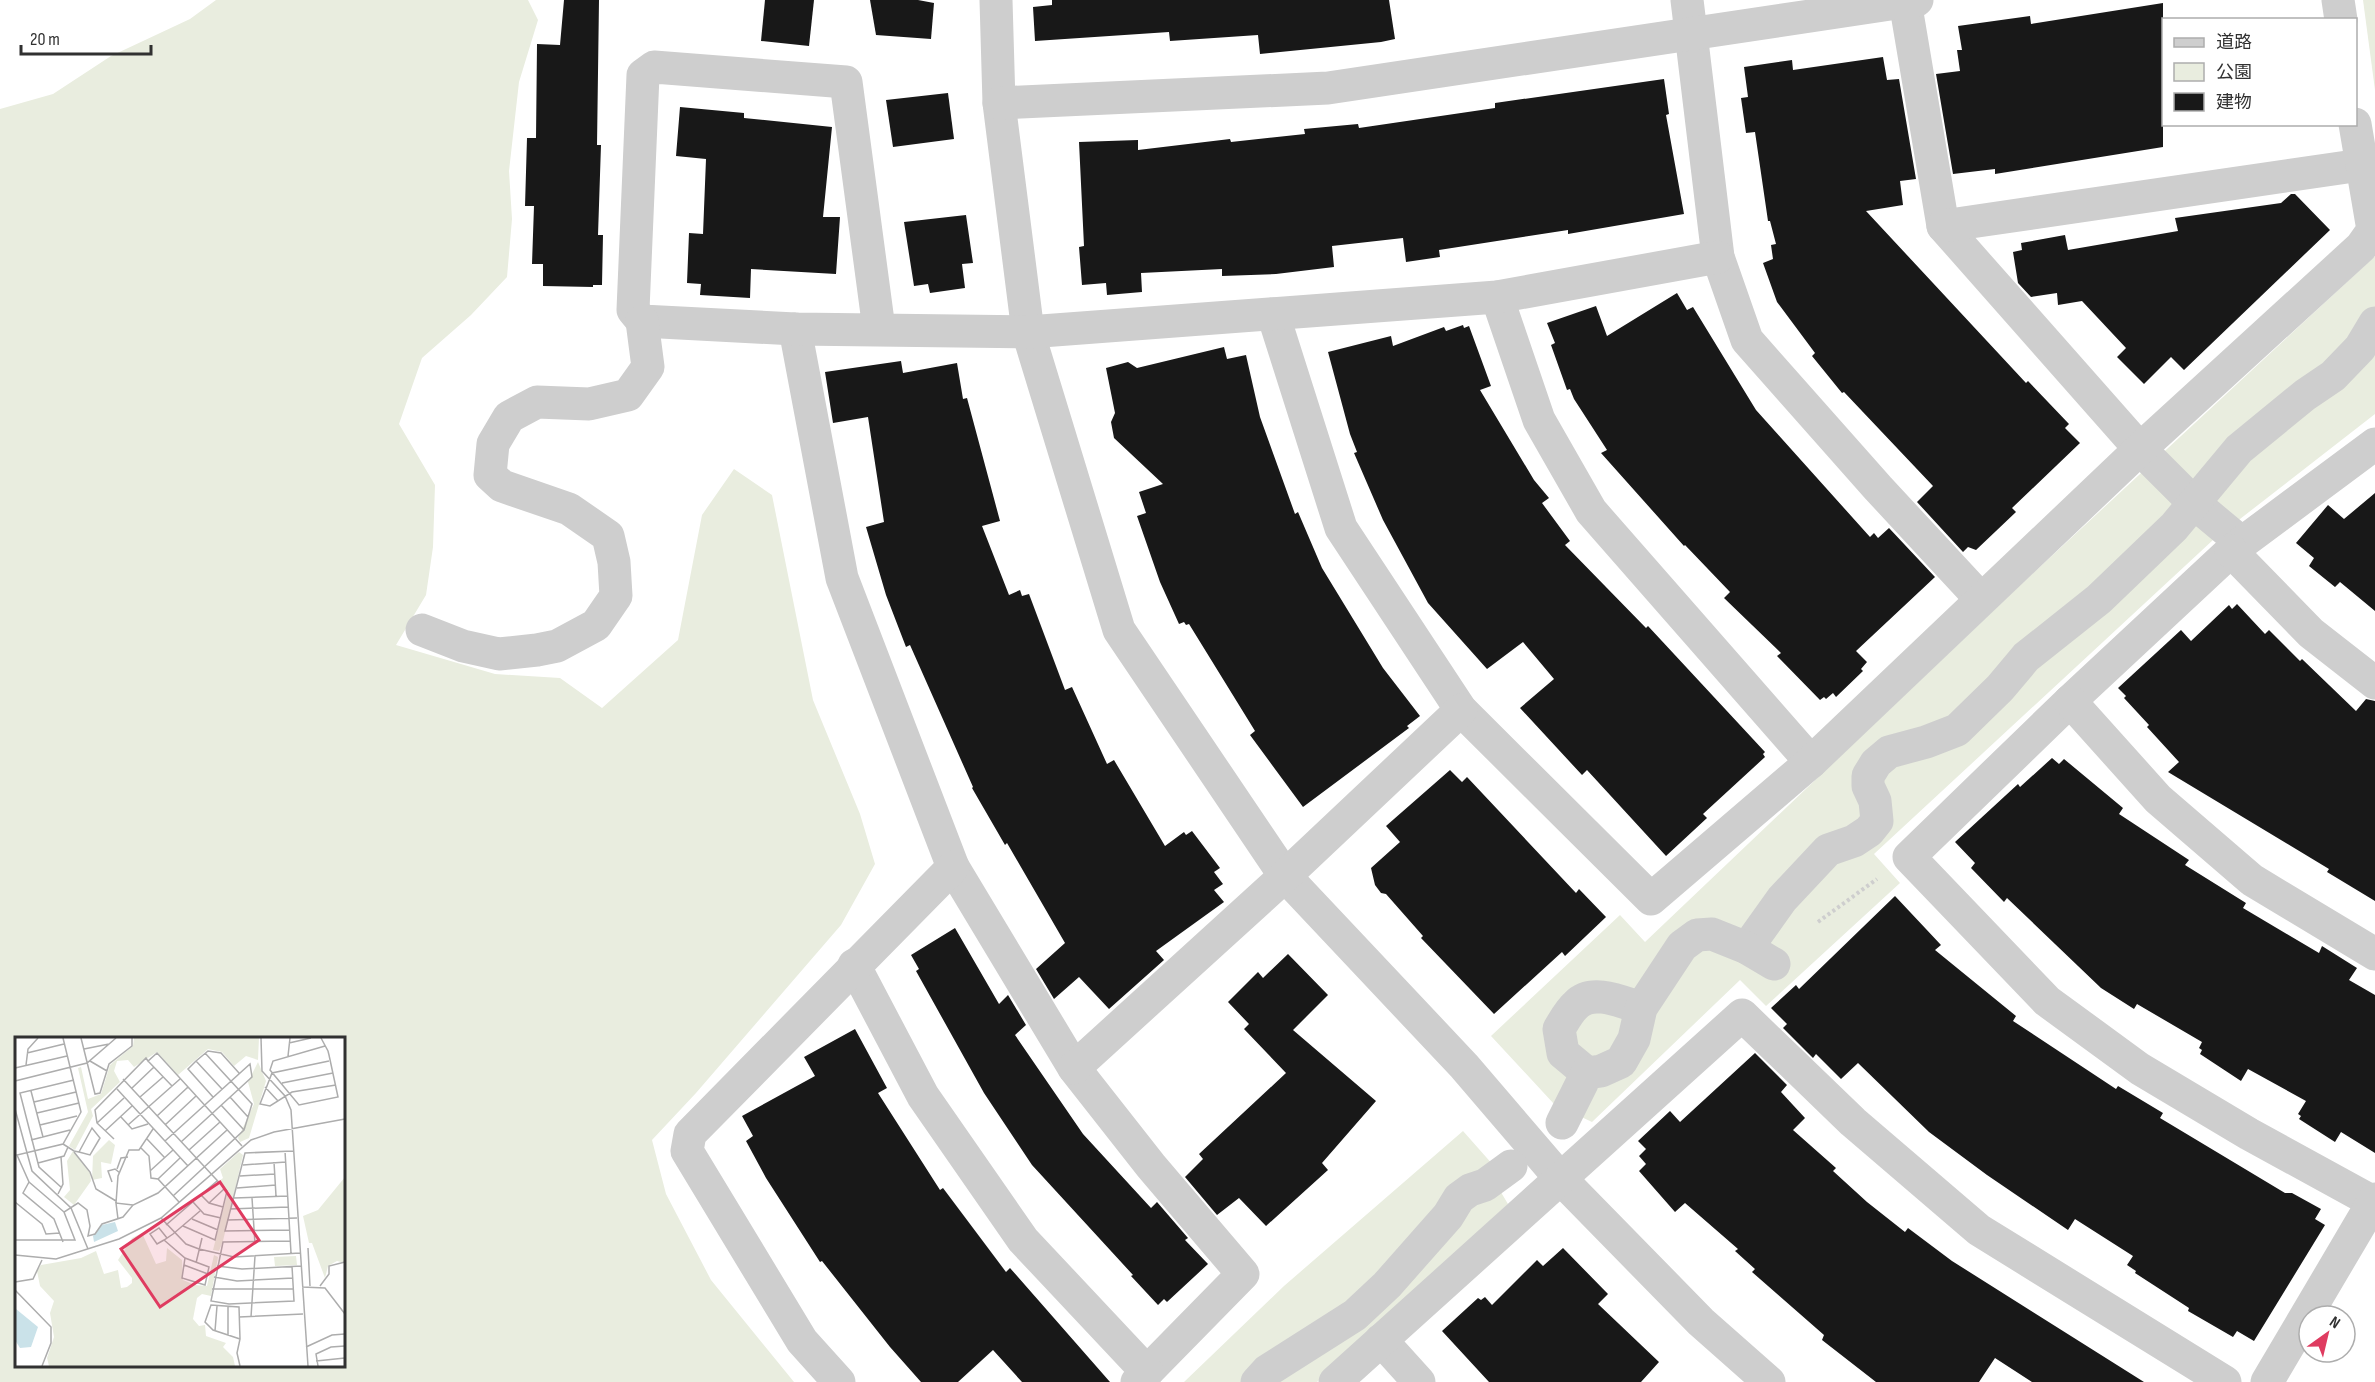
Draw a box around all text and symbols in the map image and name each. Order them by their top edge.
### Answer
scale bar [21,18,152,56]
legend [2162,18,2357,126]
text: 20 m [30,29,60,50]
text: 道路 [2216,32,2252,53]
text: 公園 [2216,62,2252,83]
text: 建物 [2216,92,2252,113]
inset map [15,1037,345,1367]
north arrow [2297,1304,2357,1364]
text: N [2326,1313,2343,1333]

